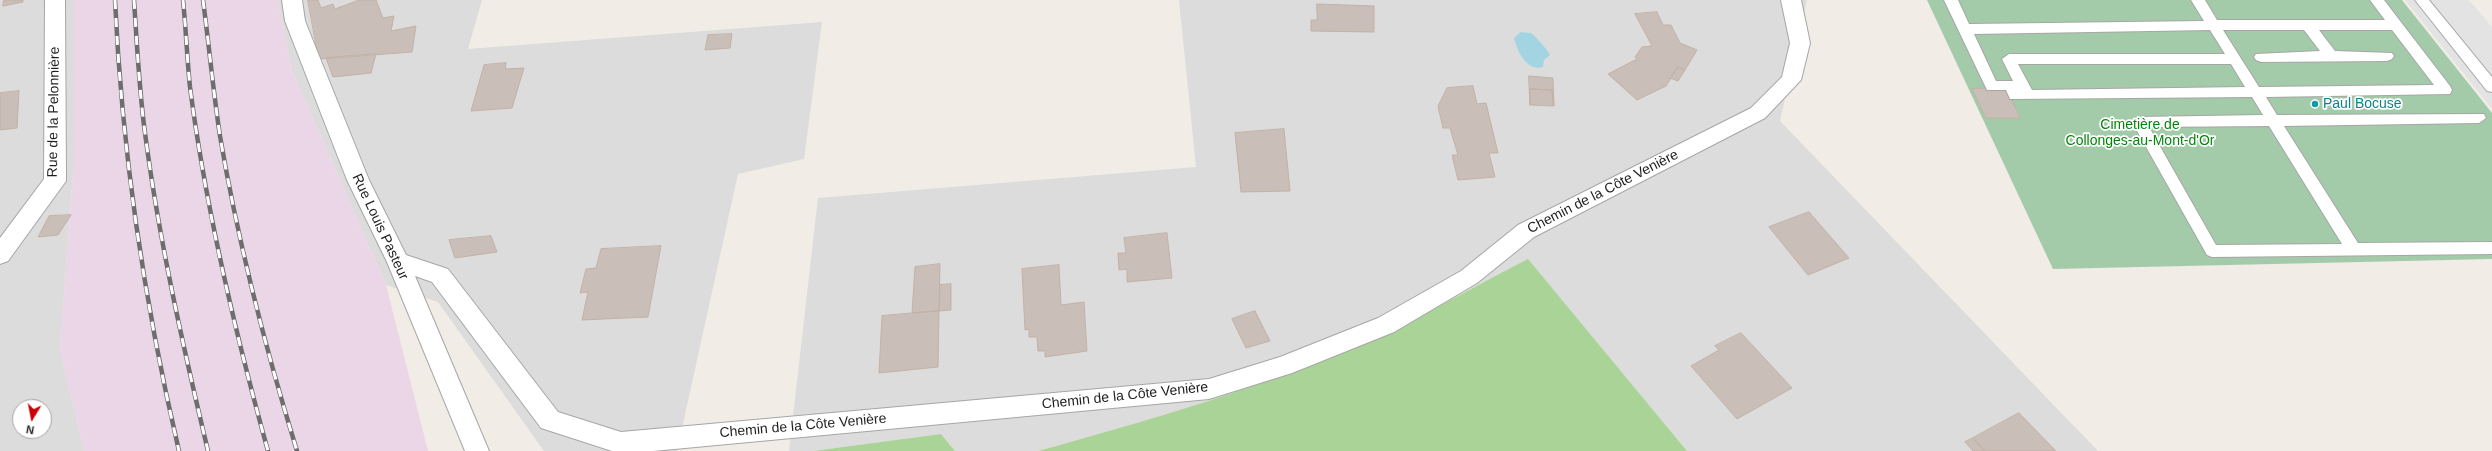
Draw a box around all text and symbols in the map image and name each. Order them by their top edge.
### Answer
street label: Rue de la Pelonnière [44,46,64,178]
place label: Paul Bocuse [2323,96,2402,112]
marker: Paul Bocuse [2310,99,2320,109]
park label: Cimetière de Collonges-au-Mont-d'Or [2066,117,2214,150]
street label: Chemin de la Côte Venière [1525,147,1681,237]
street label: Rue Louis Pasteur [348,171,412,283]
street label: Chemin de la Côte Venière [1041,379,1209,413]
north arrow [12,399,52,439]
street label: Chemin de la Côte Venière [719,410,887,442]
text: N [25,423,35,436]

